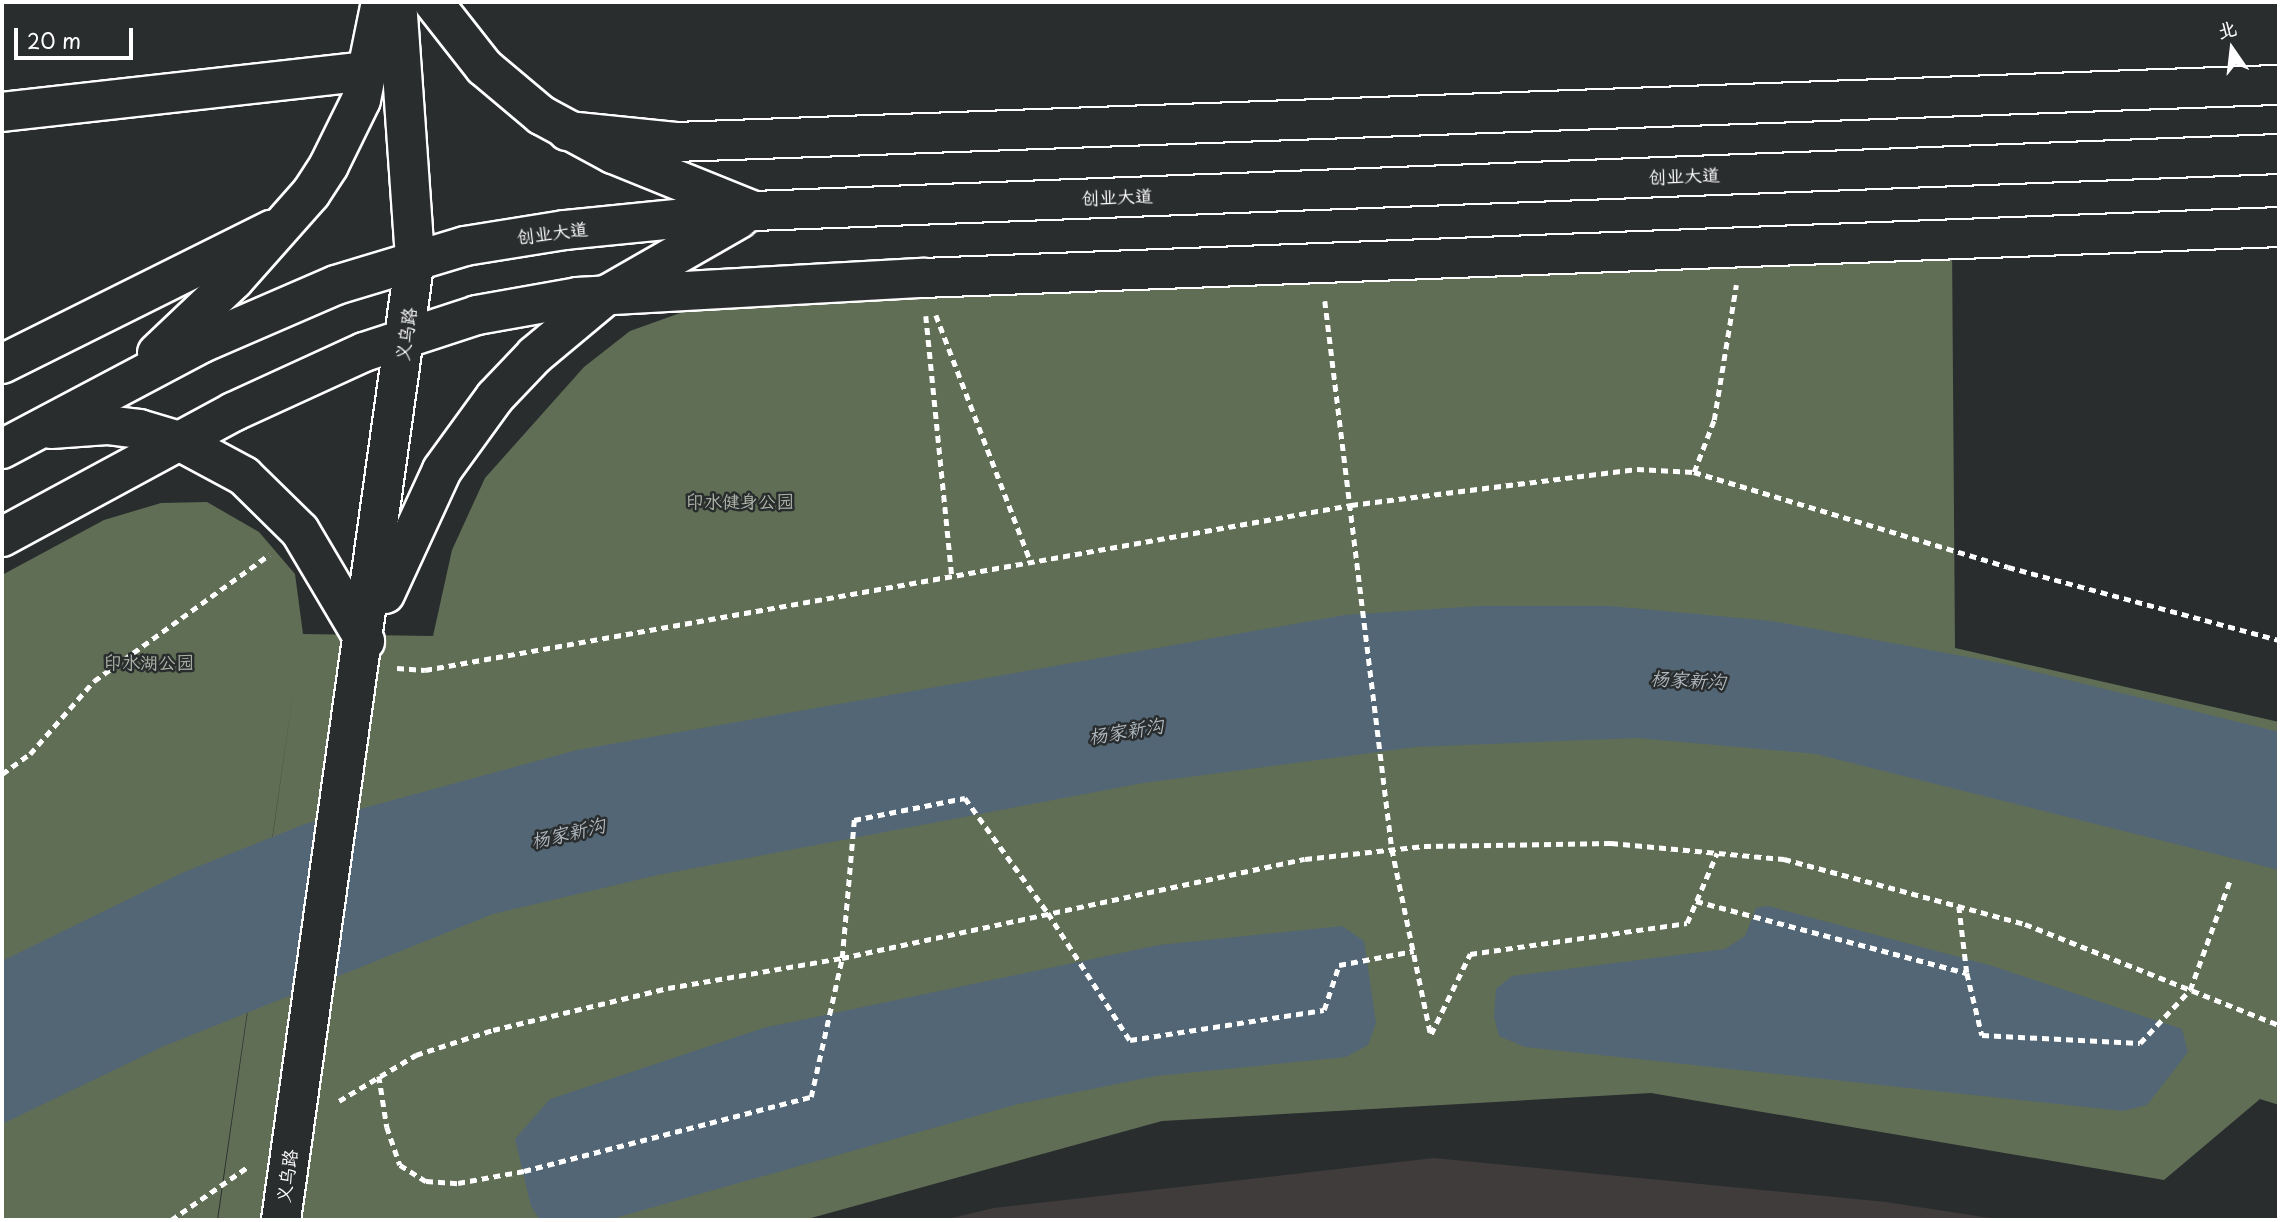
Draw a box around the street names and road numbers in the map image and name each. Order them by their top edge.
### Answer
street label: 创业大道 [1648,164,1720,188]
street label: 创业大道 [1081,185,1153,209]
street label: 创业大道 [515,218,589,248]
street label: 义乌路 [392,306,420,362]
street label: 义乌路 [273,1148,301,1204]

